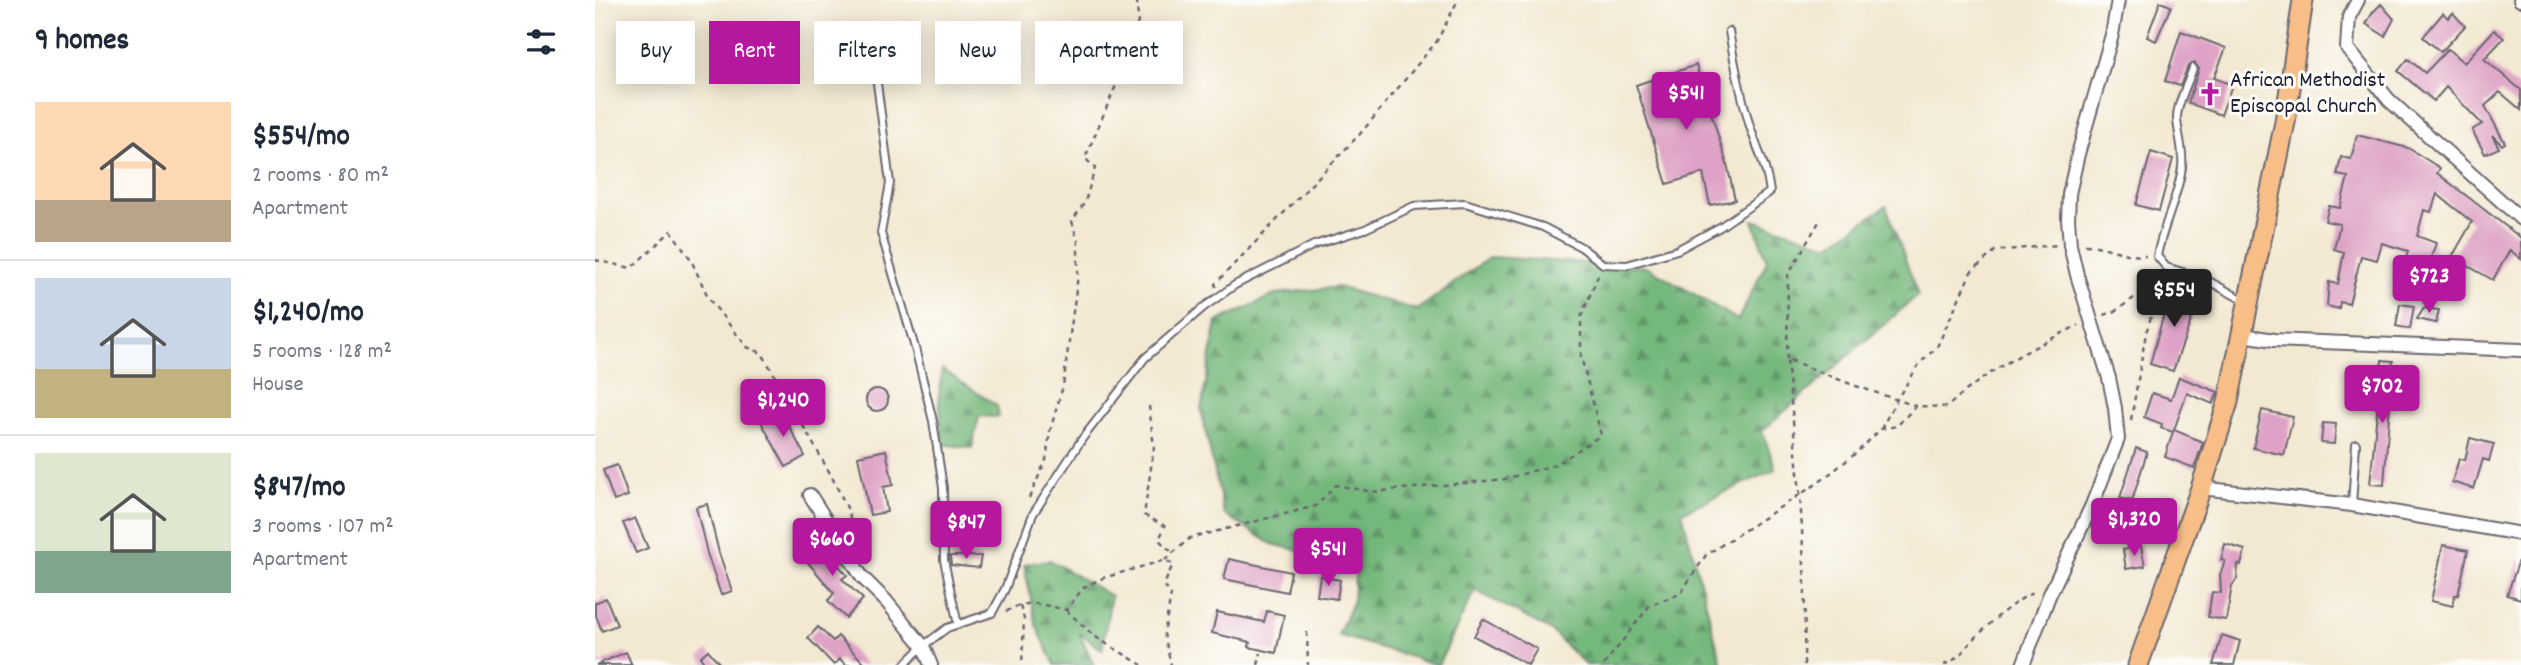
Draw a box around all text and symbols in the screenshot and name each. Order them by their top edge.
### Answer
text: 9 homes [35,21,129,64]
chip: Buy [616,21,695,84]
chip: Rent [709,21,800,84]
chip: Filters [814,21,921,84]
chip: New [935,21,1021,84]
chip: Apartment [1035,21,1183,84]
icon: filters [522,23,560,61]
place label: African Methodist Episcopal Church [2230,65,2385,124]
pin: $541 [1645,72,1727,132]
text: $541 [1668,78,1704,111]
church icon: African Methodist Episcopal Church [2196,80,2224,108]
text: $554/mo [252,117,350,160]
icon: home [91,130,175,214]
text: 2 rooms · 80 m² [252,160,389,193]
text: Apartment [252,193,348,226]
pin: $723 [2388,256,2470,315]
text: $723 [2409,261,2449,294]
pin: $554 [2133,270,2215,329]
text: $554 [2153,275,2195,308]
text: $1,240/mo [252,293,364,336]
icon: home [91,306,175,390]
text: 5 rooms · 128 m² [252,336,392,369]
pin: $702 [2341,366,2423,425]
text: House [252,369,304,402]
text: $702 [2360,371,2404,404]
pin: $1,240 [726,380,840,439]
text: $1,240 [756,385,810,418]
text: $847/mo [252,468,346,511]
icon: home [91,481,175,565]
pin: $1,320 [2077,498,2191,558]
pin: $847 [925,502,1007,561]
text: $1,320 [2107,504,2161,537]
text: $847 [946,507,986,540]
text: 3 rooms · 107 m² [252,511,394,544]
pin: $660 [791,518,873,578]
text: $660 [809,524,855,557]
pin: $541 [1287,528,1369,588]
text: $541 [1310,534,1346,567]
text: Apartment [252,544,348,577]

